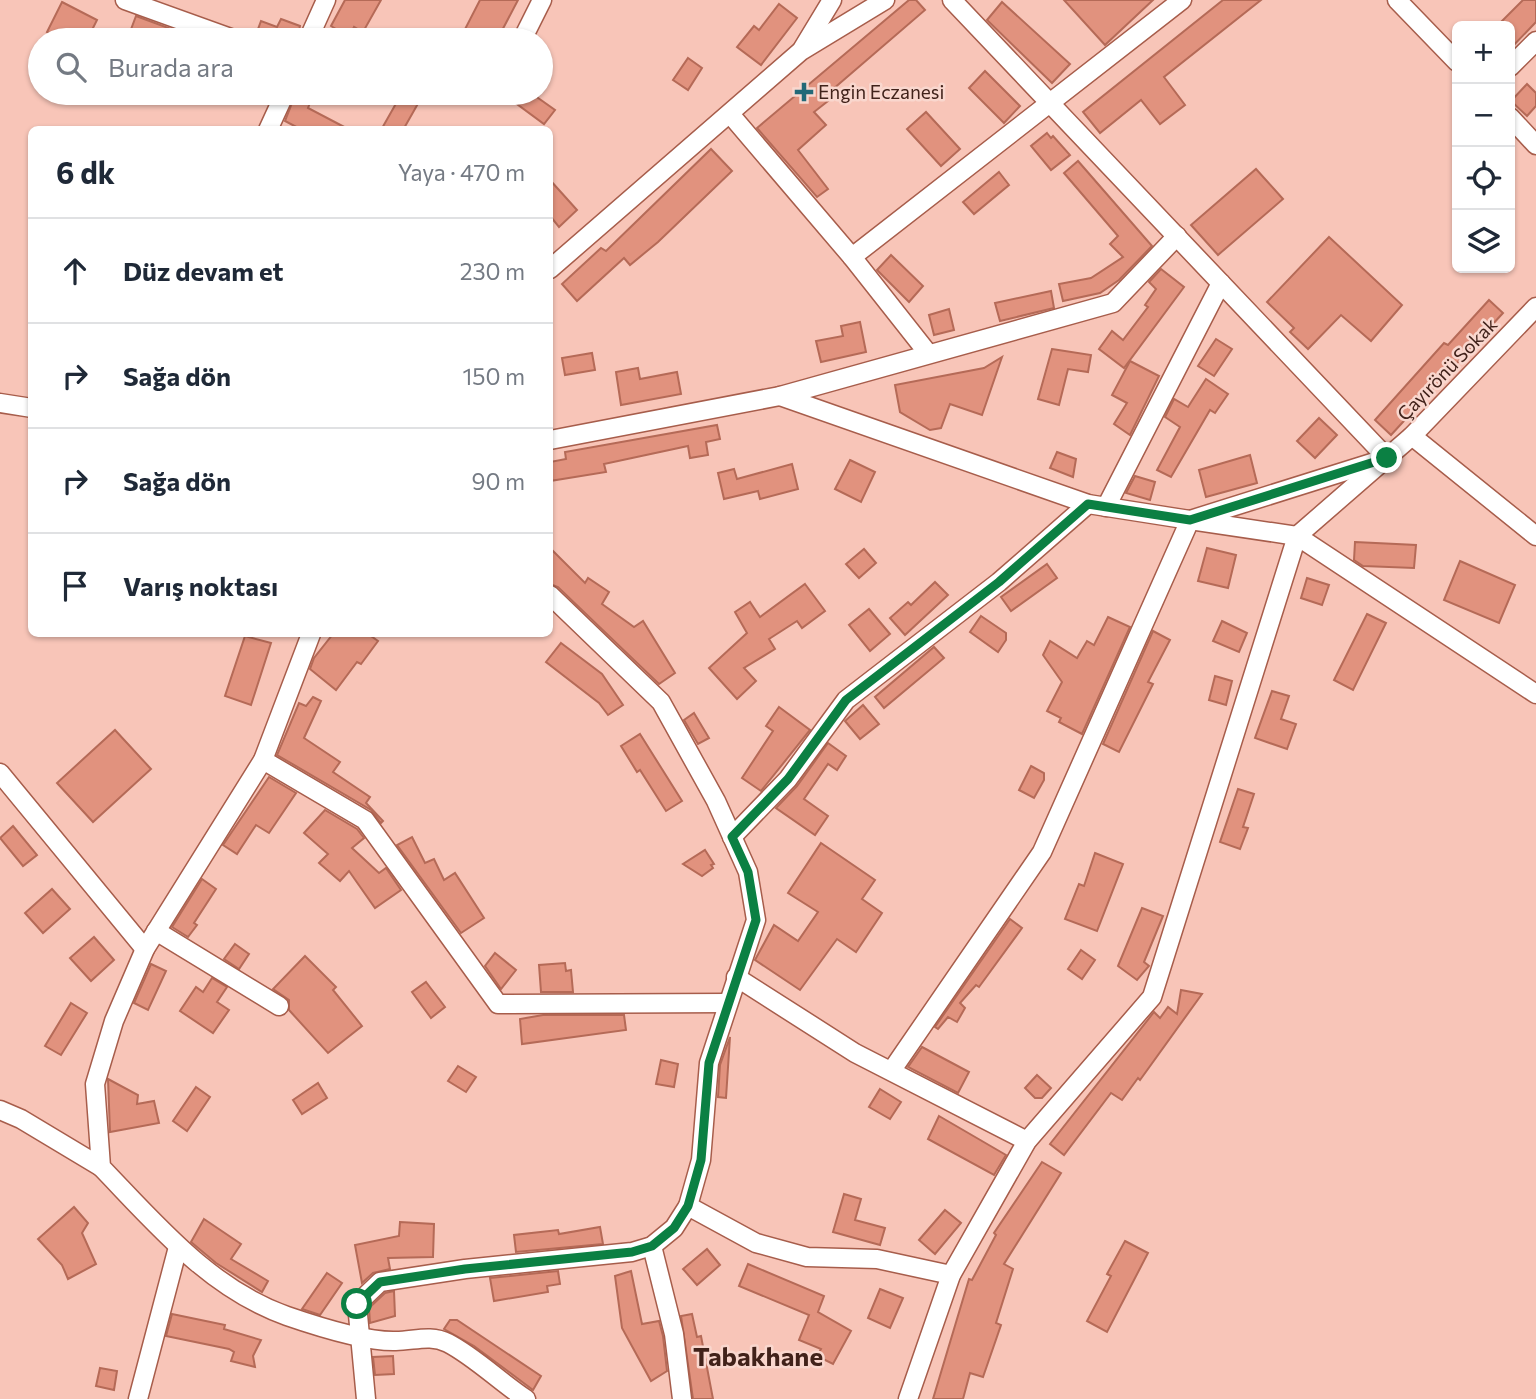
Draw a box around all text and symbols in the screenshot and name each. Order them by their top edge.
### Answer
map controls [1452,21,1515,273]
button: + [1452,21,1515,84]
search box [28,28,553,105]
icon: search [52,48,90,86]
text: Burada ara [108,51,234,82]
place label: Engin Eczanesi [818,80,944,103]
marker: Engin Eczanesi [796,84,812,100]
button: − [1452,84,1515,147]
button: locate [1452,147,1515,210]
text: 6 dk [56,153,115,190]
text: Yaya · 470 m [398,158,525,186]
button: layers [1452,210,1515,273]
icon: ahead [56,252,94,290]
text: Düz devam et [123,255,284,286]
text: 230 m [460,257,525,285]
street label: Çayırönü Sokak [1392,312,1502,425]
icon: right [56,357,94,395]
text: Sağa dön [123,360,231,391]
text: 150 m [462,362,525,390]
route end [1371,442,1402,473]
icon: right [56,462,94,500]
text: Sağa dön [123,465,231,496]
text: 90 m [472,467,525,495]
icon: arrive [56,567,94,605]
text: Varış noktası [123,570,278,601]
route start [341,1288,372,1319]
district label: Tabakhane [693,1340,823,1371]

